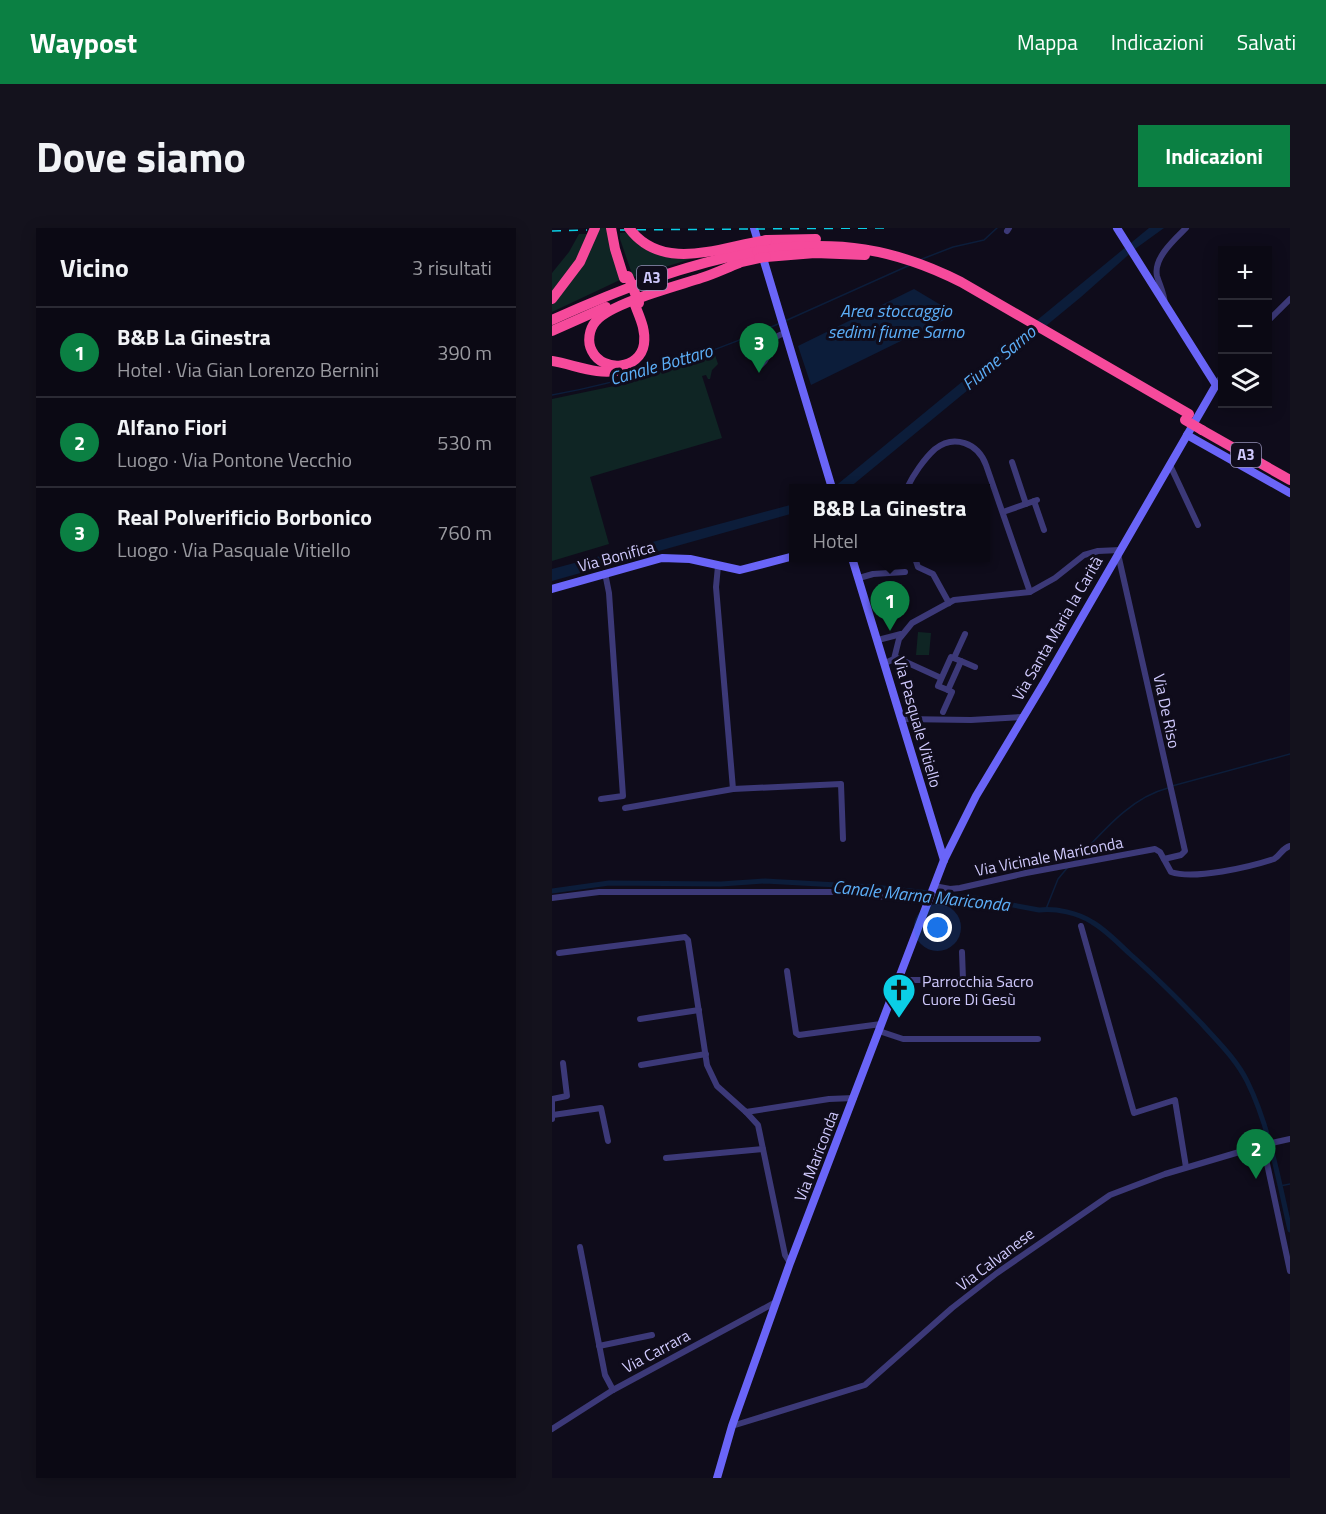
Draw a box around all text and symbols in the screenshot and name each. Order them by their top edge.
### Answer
text: Waypost [30,21,137,64]
text: Mappa [1017,26,1078,58]
text: Indicazioni [1111,26,1204,58]
text: Salvati [1237,26,1296,58]
text: Dove siamo [36,124,246,188]
button: Indicazioni [1138,125,1290,187]
map controls [1218,246,1272,408]
button: + [1218,246,1272,300]
text: Vicino [60,248,129,287]
text: 3 risultati [412,252,492,283]
road number: A3 [637,266,667,290]
water label: Area stoccaggio sedimi fiume Sarno [828,297,965,345]
button: − [1218,300,1272,354]
water label: Fiume Sarno [956,318,1042,397]
text: B&B La Ginestra [117,320,271,354]
pin: 3 [740,324,778,373]
text: 1 [74,337,85,368]
text: 390 m [437,337,492,368]
water label: Canale Bottaro [606,337,717,392]
text: Hotel · Via Gian Lorenzo Bernini [117,354,379,385]
button: layers [1218,354,1272,408]
text: Alfano Fiori [117,410,227,444]
text: 2 [74,427,85,458]
text: 530 m [437,427,492,458]
road number: A3 [1231,443,1261,467]
text: Luogo · Via Pontone Vecchio [117,444,352,475]
popup [789,484,990,562]
text: B&B La Ginestra [813,491,966,525]
text: Real Polverificio Borbonico [117,500,372,534]
text: 3 [74,517,85,548]
text: 760 m [437,517,492,548]
text: Hotel [813,525,858,556]
text: Luogo · Via Pasquale Vitiello [117,534,351,565]
street label: Via Bonifica [575,534,657,578]
street label: Via Santa Maria la Carità [1006,551,1108,705]
pin: 1 [870,582,910,631]
street label: Via Pasquale Vitiello [888,654,948,790]
street label: Via De Riso [1147,672,1187,750]
street label: Via Vicinale Mariconda [973,830,1125,882]
water label: Canale Marna Mariconda [831,873,1012,918]
your location [923,913,952,942]
place label: Parrocchia Sacro Cuore Di Gesù [922,969,1034,1011]
church icon: Parrocchia Sacro Cuore Di Gesù [881,972,917,1019]
street label: Via Mariconda [788,1107,844,1205]
pin: 2 [1236,1130,1276,1179]
street label: Via Calvanese [951,1222,1039,1296]
street label: Via Carrara [618,1323,694,1379]

